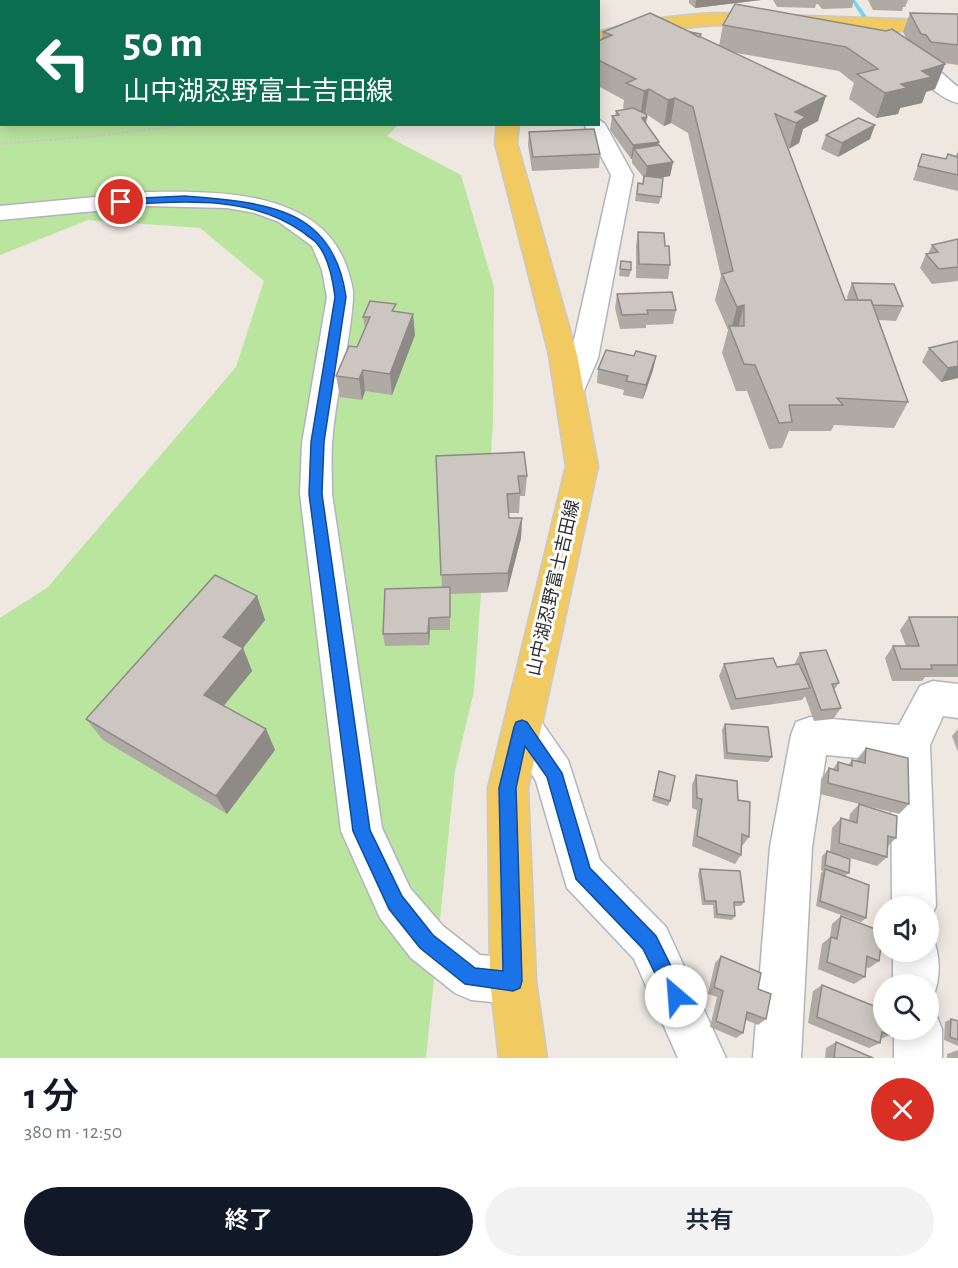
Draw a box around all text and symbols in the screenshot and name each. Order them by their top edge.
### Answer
text: 50 m [123,22,203,64]
icon: left [24,24,102,102]
text: 山中湖忍野富士吉田線 [123,78,393,105]
pin [95,176,146,227]
icon: arrive [104,185,137,218]
street label: 山中湖忍野富士吉田線 [523,498,583,678]
map controls [873,896,939,1040]
button: sound [873,896,939,962]
position arrow [644,964,708,1028]
button: search [873,974,939,1040]
button: close [871,1078,934,1141]
text: 1 分 [24,1079,78,1115]
text: 380 m · 12:50 [24,1122,122,1142]
button: 終了 [24,1187,473,1256]
button: 共有 [485,1187,934,1256]

